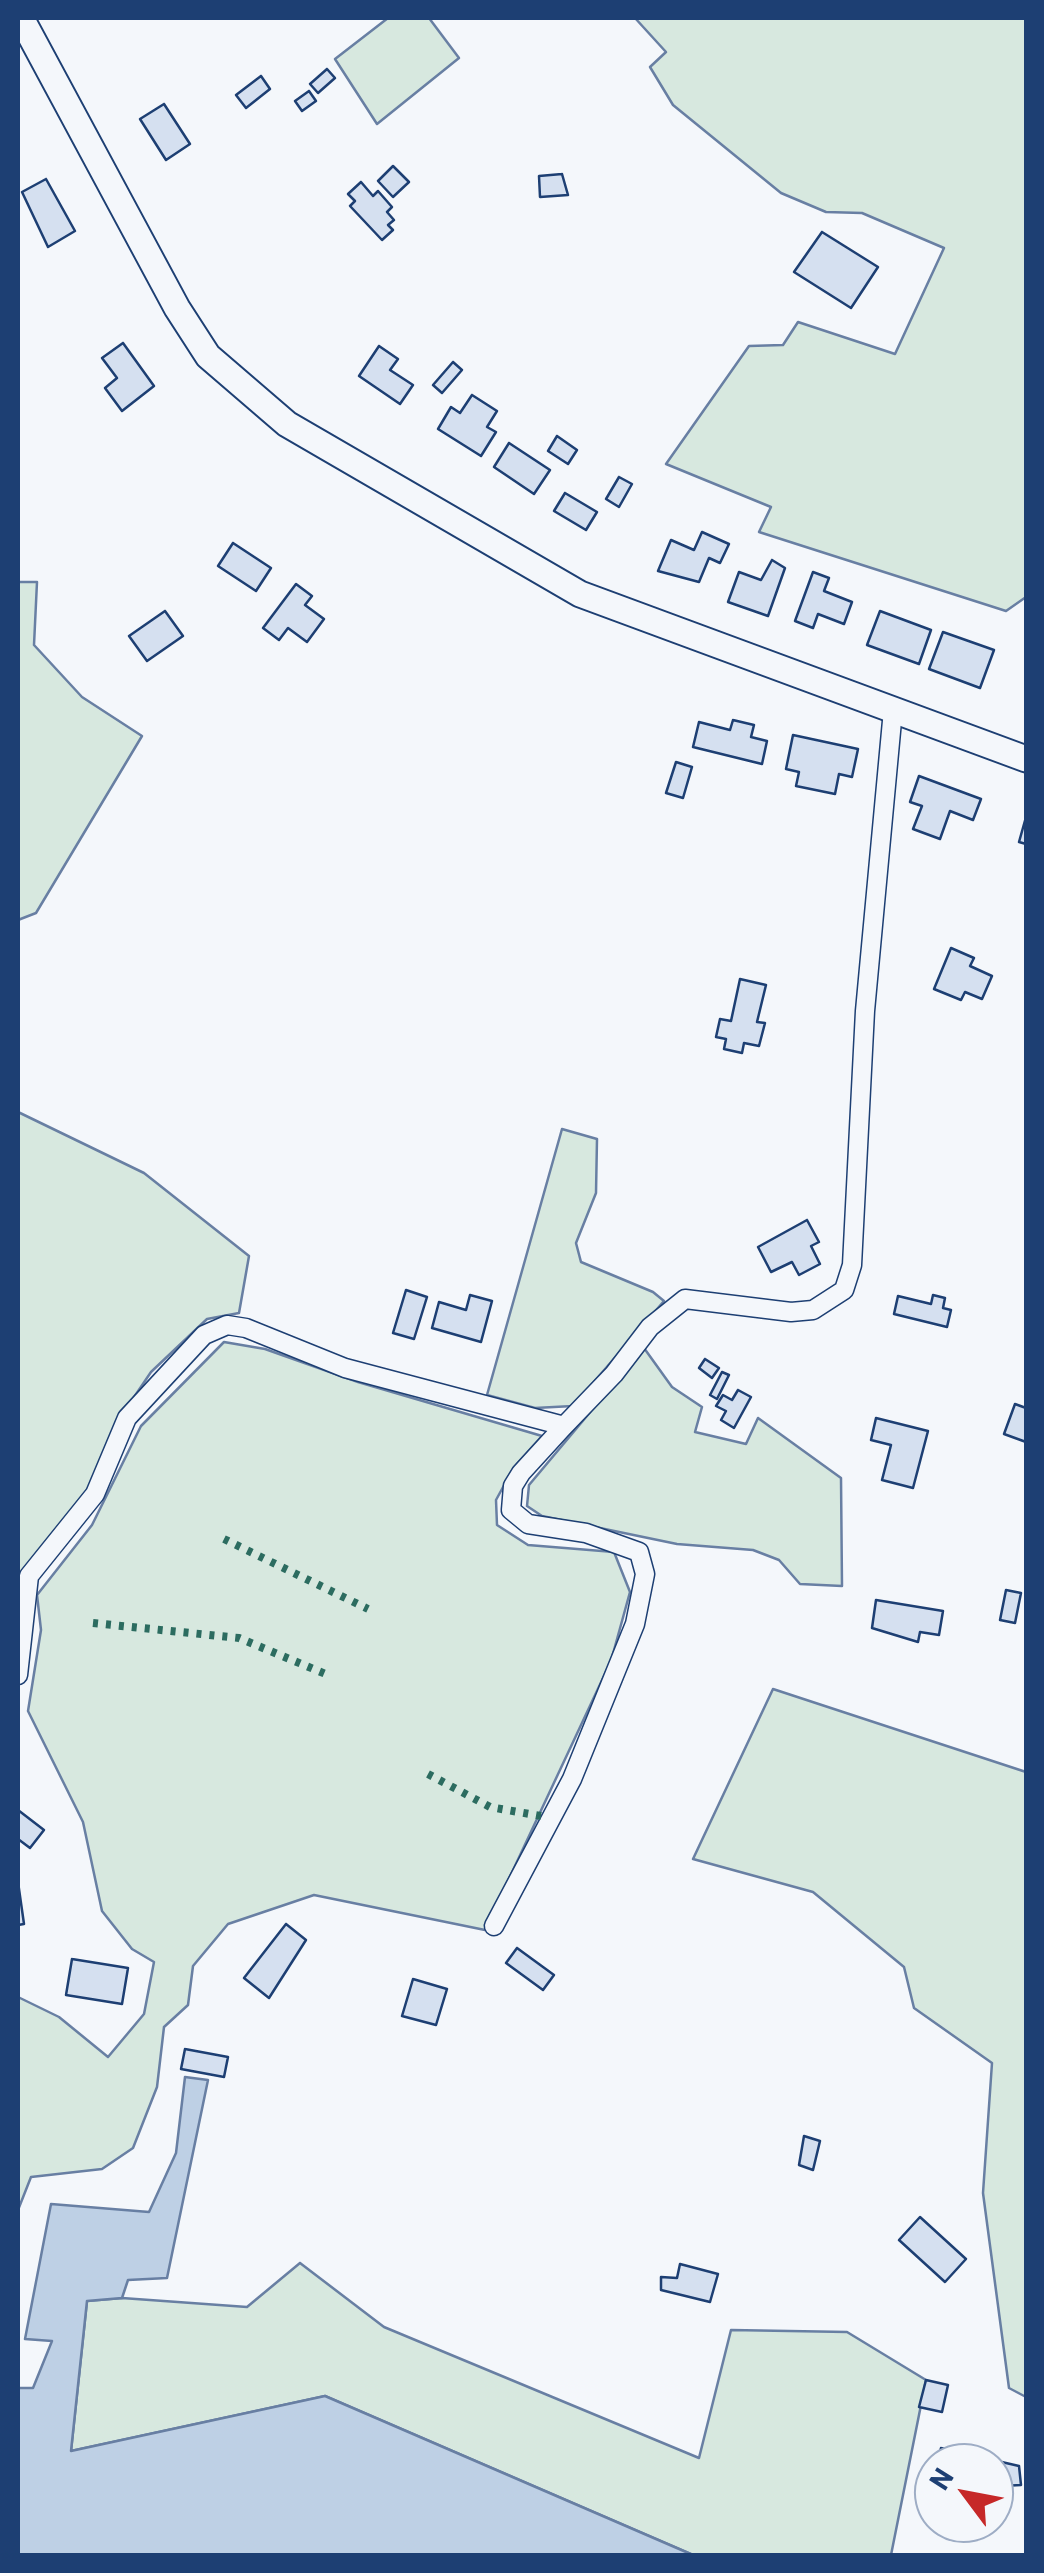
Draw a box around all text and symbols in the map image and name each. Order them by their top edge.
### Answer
north arrow [914,2443,1014,2543]
text: N [921,2461,960,2495]

